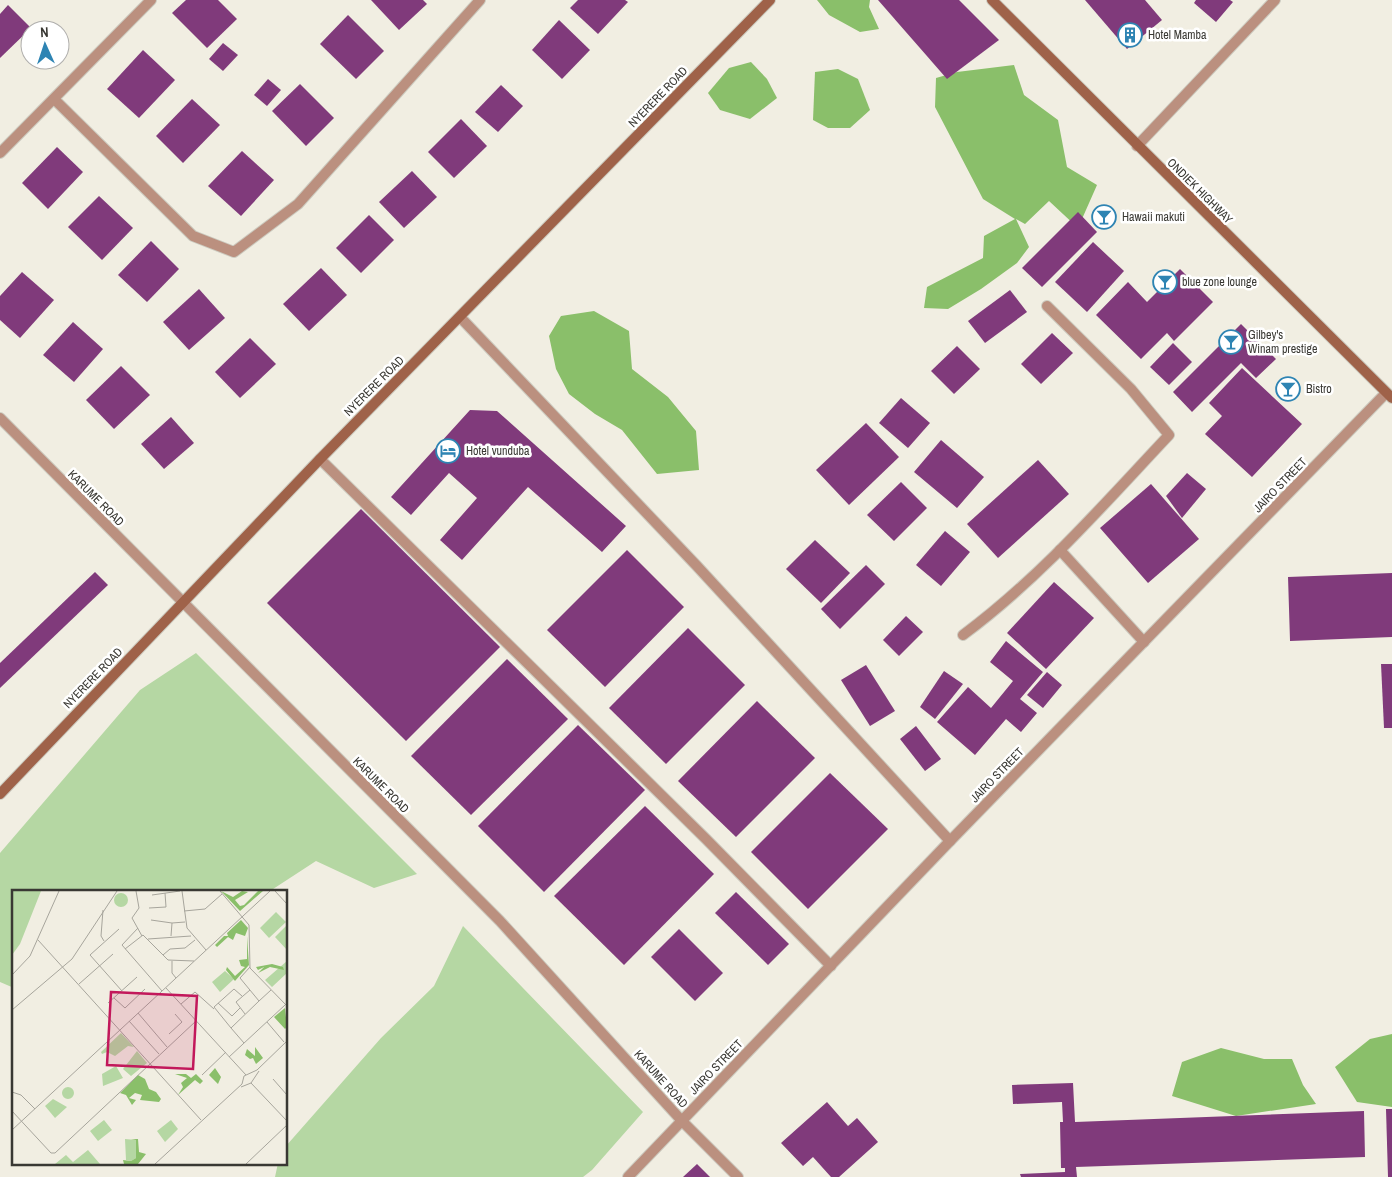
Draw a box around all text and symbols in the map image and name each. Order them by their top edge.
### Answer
north arrow [20,20,70,70]
building icon: Hotel Mamba [1117,22,1143,48]
text: N [40,23,49,41]
place label: Hotel Mamba [1148,27,1207,43]
street label: NYERERE ROAD [625,63,691,131]
street label: ONDIEK HIGHWAY [1164,155,1237,228]
bar icon: Hawaii makuti [1091,204,1117,230]
place label: Hawaii makuti [1122,209,1185,225]
bar icon: blue zone lounge [1152,269,1178,295]
place label: blue zone lounge [1182,274,1257,290]
place label: Gilbey's Winam prestige [1248,327,1317,357]
bar icon: Gilbey's Winam prestige [1218,329,1244,355]
street label: NYERERE ROAD [341,353,407,419]
bar icon: Bistro [1275,376,1301,402]
place label: Bistro [1306,381,1332,397]
hotel icon: Hotel vunduba [435,438,461,464]
place label: Hotel vunduba [466,443,530,459]
street label: JAIRO STREET [1250,454,1310,516]
street label: KARUME ROAD [64,466,128,530]
street label: NYERERE ROAD [60,644,126,712]
street label: JAIRO STREET [967,744,1027,806]
street label: KARUME ROAD [349,753,413,817]
inset map [12,890,288,1164]
street label: JAIRO STREET [686,1036,746,1098]
street label: KARUME ROAD [631,1046,691,1112]

